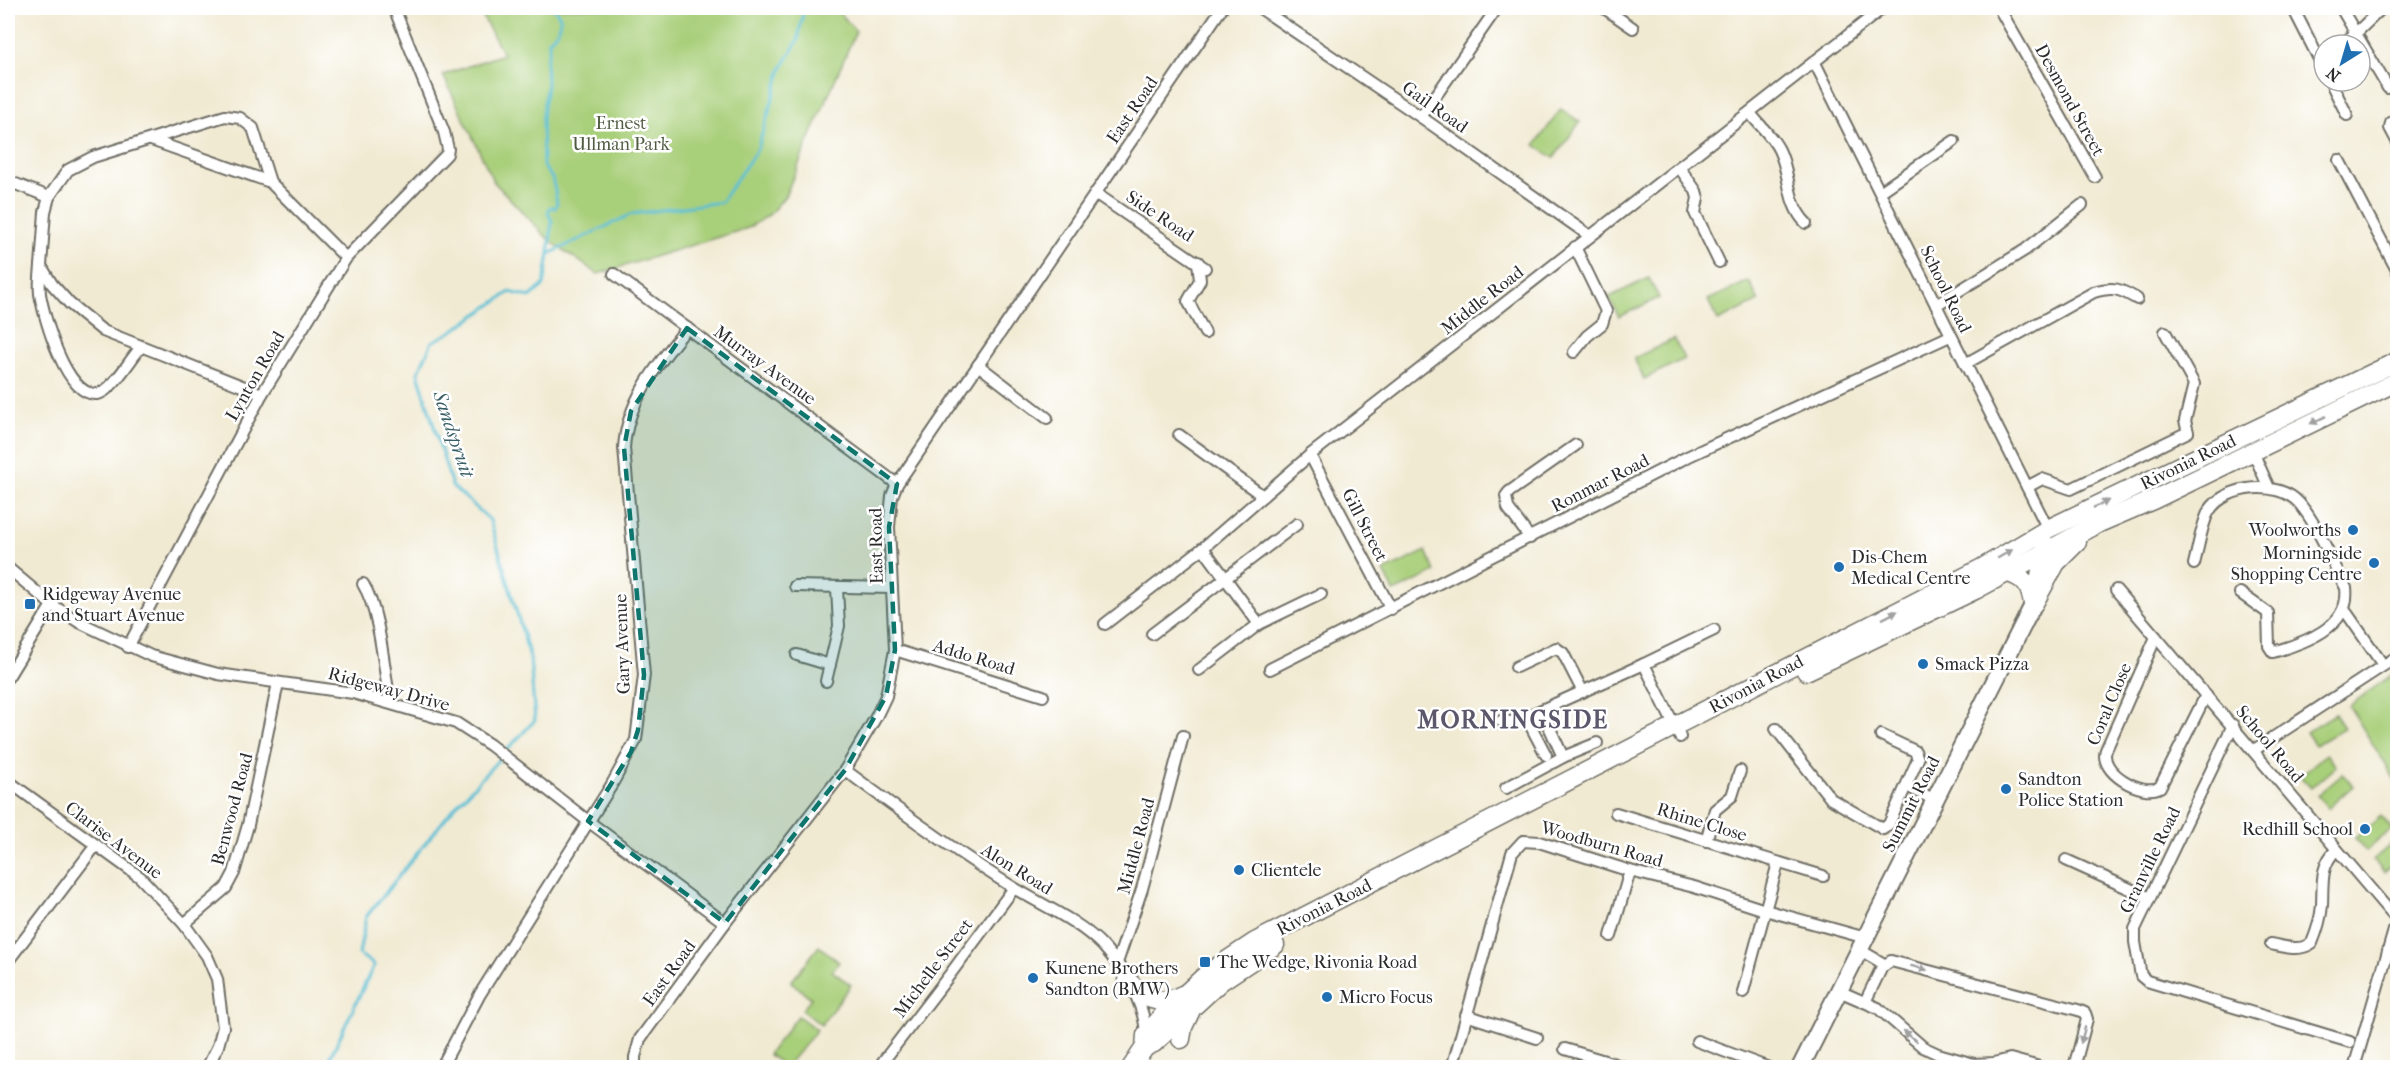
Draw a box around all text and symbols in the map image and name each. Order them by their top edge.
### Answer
north arrow [2312,33,2372,93]
street label: Desmond Street [2030,41,2109,160]
text: N [2322,63,2344,86]
street label: East Road [1102,73,1163,148]
street label: Gail Road [1398,77,1472,138]
park label: Ernest Ullman Park [572,113,670,155]
street label: Side Road [1122,186,1198,247]
street label: School Road [1915,242,1976,336]
street label: Middle Road [1437,262,1528,339]
street label: Murray Avenue [709,321,820,410]
street label: Lynton Road [221,327,290,425]
water label: Sandspruit [428,387,480,482]
one-way arrow [2309,415,2327,425]
street label: Rivonia Road [2137,430,2240,495]
street label: Ronmar Road [1548,450,1653,517]
street label: Gill Street [1337,485,1392,566]
one-way arrow [2092,499,2110,509]
street label: East Road [865,507,888,584]
place label: Woolworths [2248,520,2341,541]
marker: Woolworths [2346,523,2360,537]
place label: Morningside Shopping Centre [2231,543,2362,585]
place label: Dis-Chem Medical Centre [1851,547,1971,589]
one-way arrow [1997,549,2014,559]
marker: Morningside Shopping Centre [2367,556,2381,570]
marker: Dis-Chem Medical Centre [1832,560,1846,574]
place label: Ridgeway Avenue and Stuart Avenue [42,584,185,626]
street label: Gary Avenue [610,593,635,694]
marker: Ridgeway Avenue and Stuart Avenue [23,597,37,611]
one-way arrow [1881,610,1898,620]
street label: Addo Road [929,635,1017,680]
street label: Rivonia Road [1706,651,1807,718]
place label: Smack Pizza [1935,654,2030,675]
marker: Smack Pizza [1916,657,1930,671]
street label: Coral Close [2083,660,2136,749]
street label: Ridgeway Drive [326,663,452,716]
street label: School Road [2231,701,2308,787]
district label: MORNINGSIDE [1417,706,1609,734]
street label: Benwood Road [207,750,258,868]
street label: Summit Road [1878,753,1945,856]
place label: Sandton Police Station [2018,769,2124,811]
marker: Sandton Police Station [1999,782,2013,796]
street label: Middle Road [1114,795,1159,897]
street label: Clarise Avenue [61,797,166,884]
street label: Rhine Close [1654,799,1750,846]
street label: Granville Road [2116,803,2185,917]
street label: Woodburn Road [1537,817,1666,872]
place label: Redhill School [2242,819,2353,840]
marker: Redhill School [2358,822,2372,836]
street label: Alon Road [976,839,1056,900]
place label: Clientele [1251,860,1322,881]
marker: Clientele [1232,863,1246,877]
street label: Rivonia Road [1273,874,1375,940]
street label: Michelle Street [889,914,978,1022]
street label: East Road [638,936,700,1010]
place label: The Wedge, Rivonia Road [1217,952,1417,973]
marker: The Wedge, Rivonia Road [1198,955,1212,969]
place label: Kunene Brothers Sandton (BMW) [1045,958,1179,1000]
one-way arrow [1910,963,1928,973]
marker: Kunene Brothers Sandton (BMW) [1026,971,1040,985]
place label: Micro Focus [1339,987,1433,1008]
marker: Micro Focus [1320,990,1334,1004]
one-way arrow [2078,1026,2088,1044]
one-way arrow [1903,1030,1918,1043]

